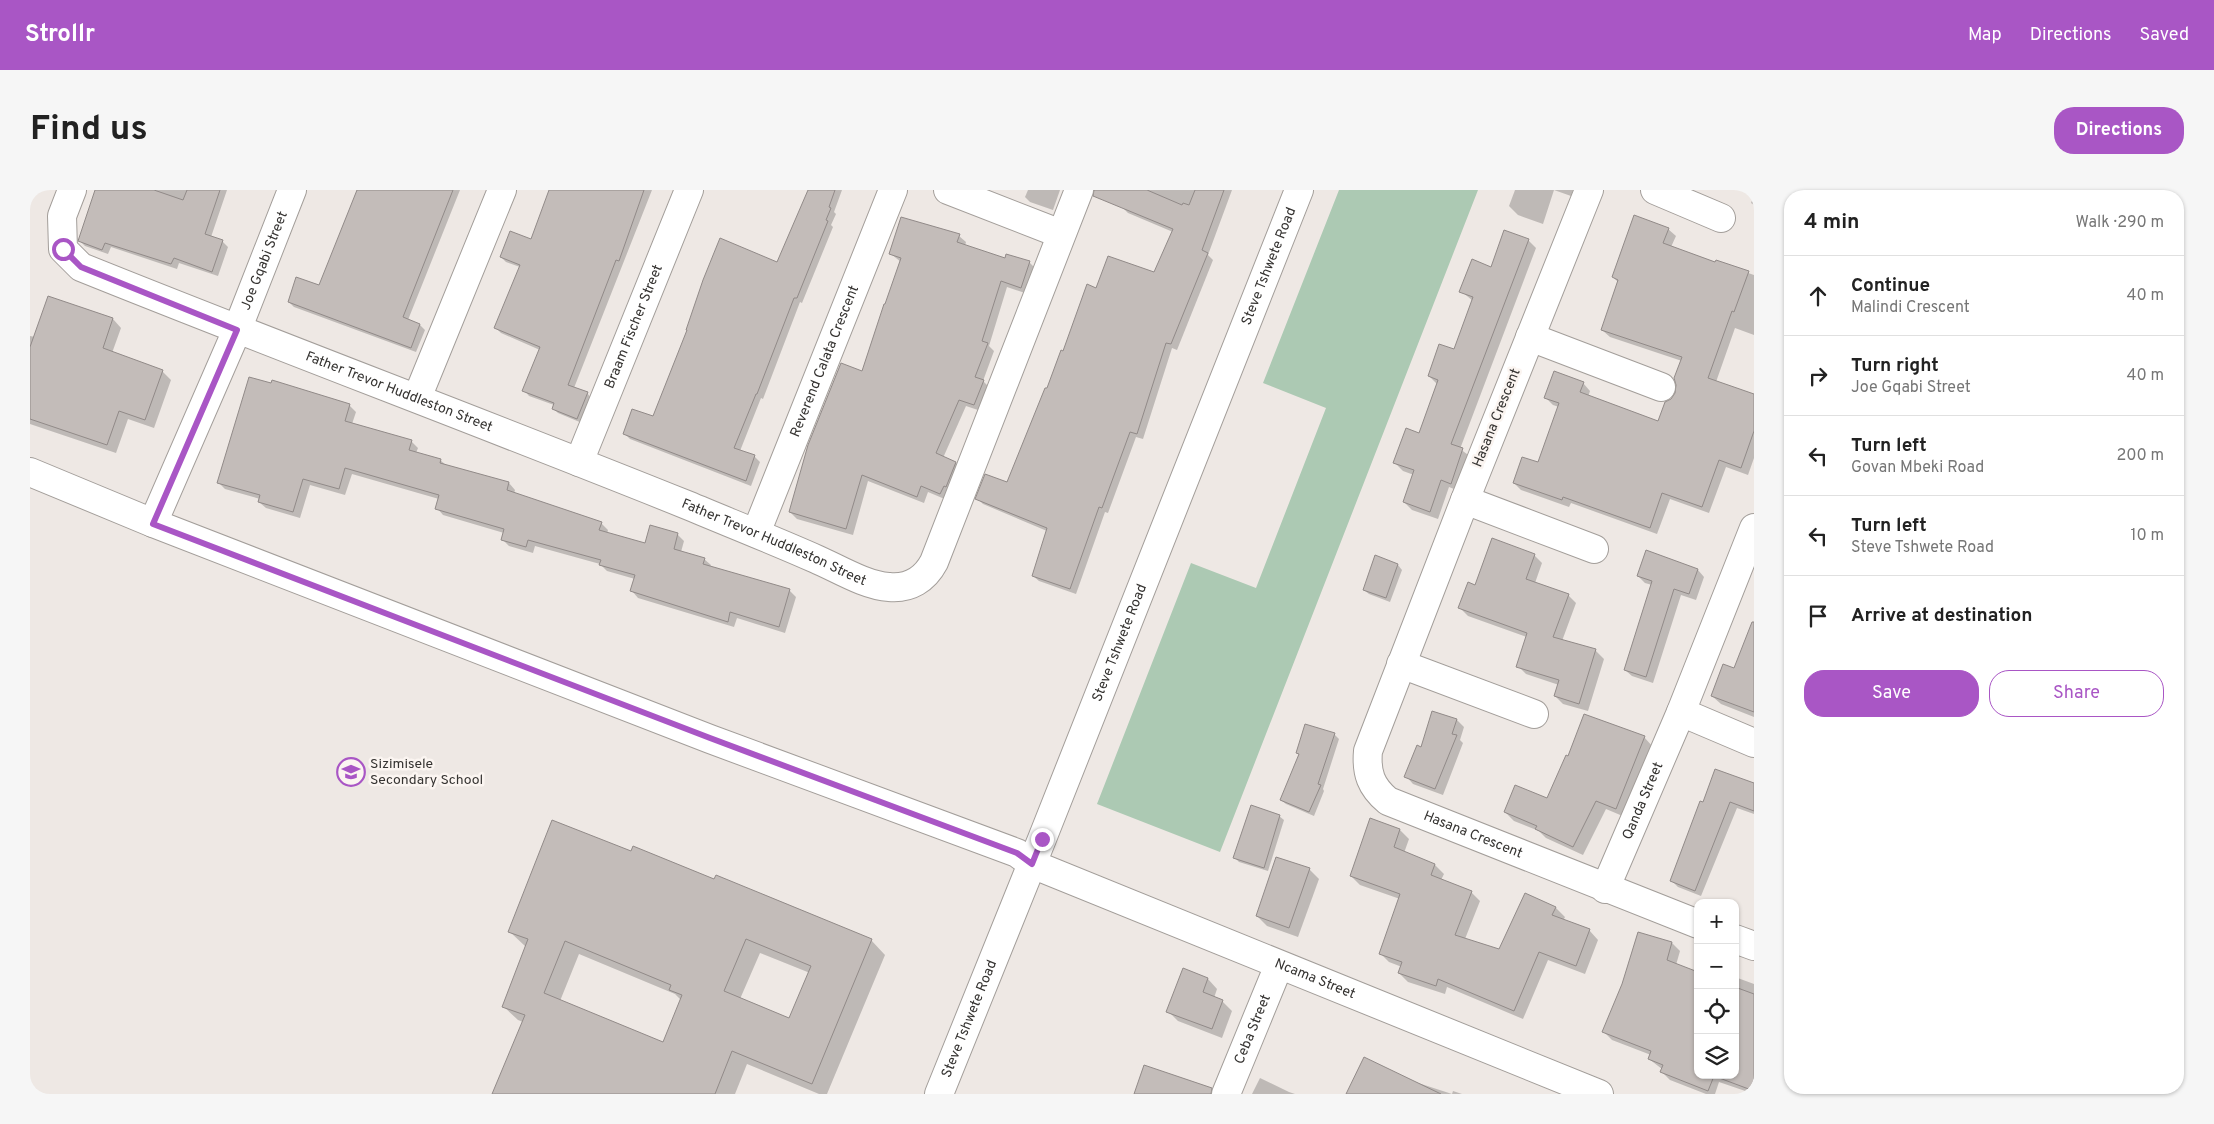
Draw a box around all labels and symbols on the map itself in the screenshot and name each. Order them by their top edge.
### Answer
street label: Steve Tshwete Road [1238,205,1300,328]
street label: Joe Gqabi Street [237,209,291,313]
route start [52,238,75,261]
street label: Braam Fischer Street [601,262,666,391]
street label: Reverend Calata Crescent [787,283,863,440]
street label: Father Trevor Huddleston Street [303,348,495,436]
street label: Hasana Crescent [1469,366,1525,470]
street label: Father Trevor Huddleston Street [679,495,869,590]
street label: Steve Tshwete Road [1089,581,1151,704]
place label: Sizimisele Secondary School [370,756,483,789]
school or university icon: Sizimisele Secondary School [336,757,366,787]
street label: Qanda Street [1619,759,1667,842]
street label: Hasana Crescent [1421,807,1525,862]
route end [1031,828,1054,851]
street label: Ncama Street [1272,955,1358,1003]
street label: Steve Tshwete Road [938,958,1001,1080]
street label: Ceba Street [1231,992,1275,1067]

